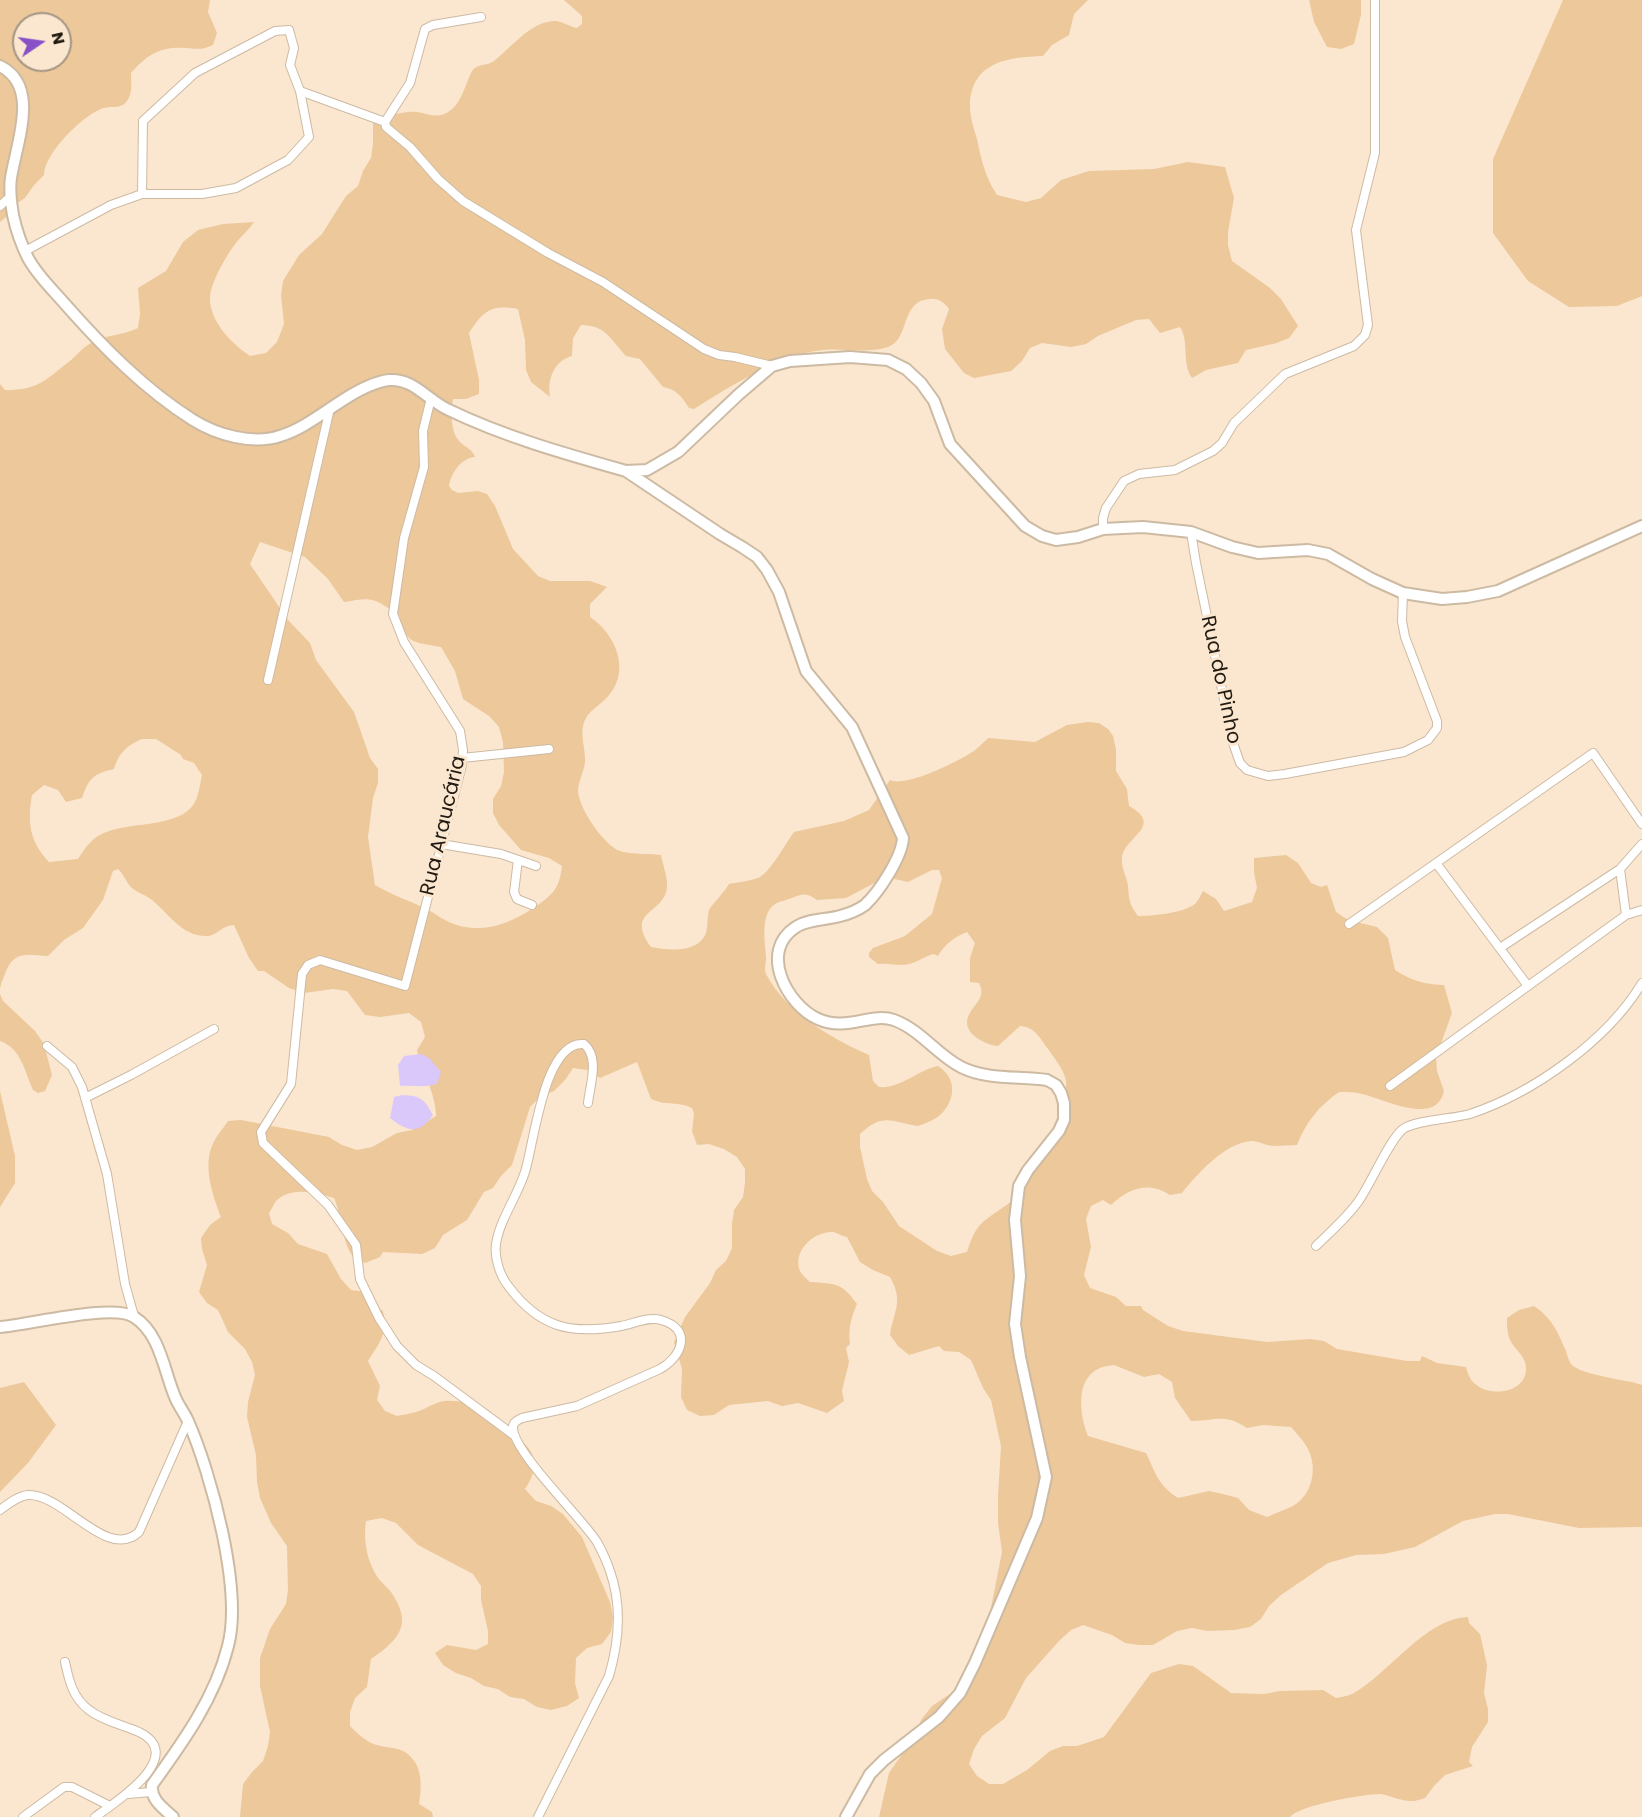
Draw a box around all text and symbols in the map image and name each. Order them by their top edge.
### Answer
north arrow [12,12,72,72]
text: N [46,30,71,47]
street label: Rua do Pinho [1195,614,1245,746]
street label: Rua Araucária [416,754,472,898]

